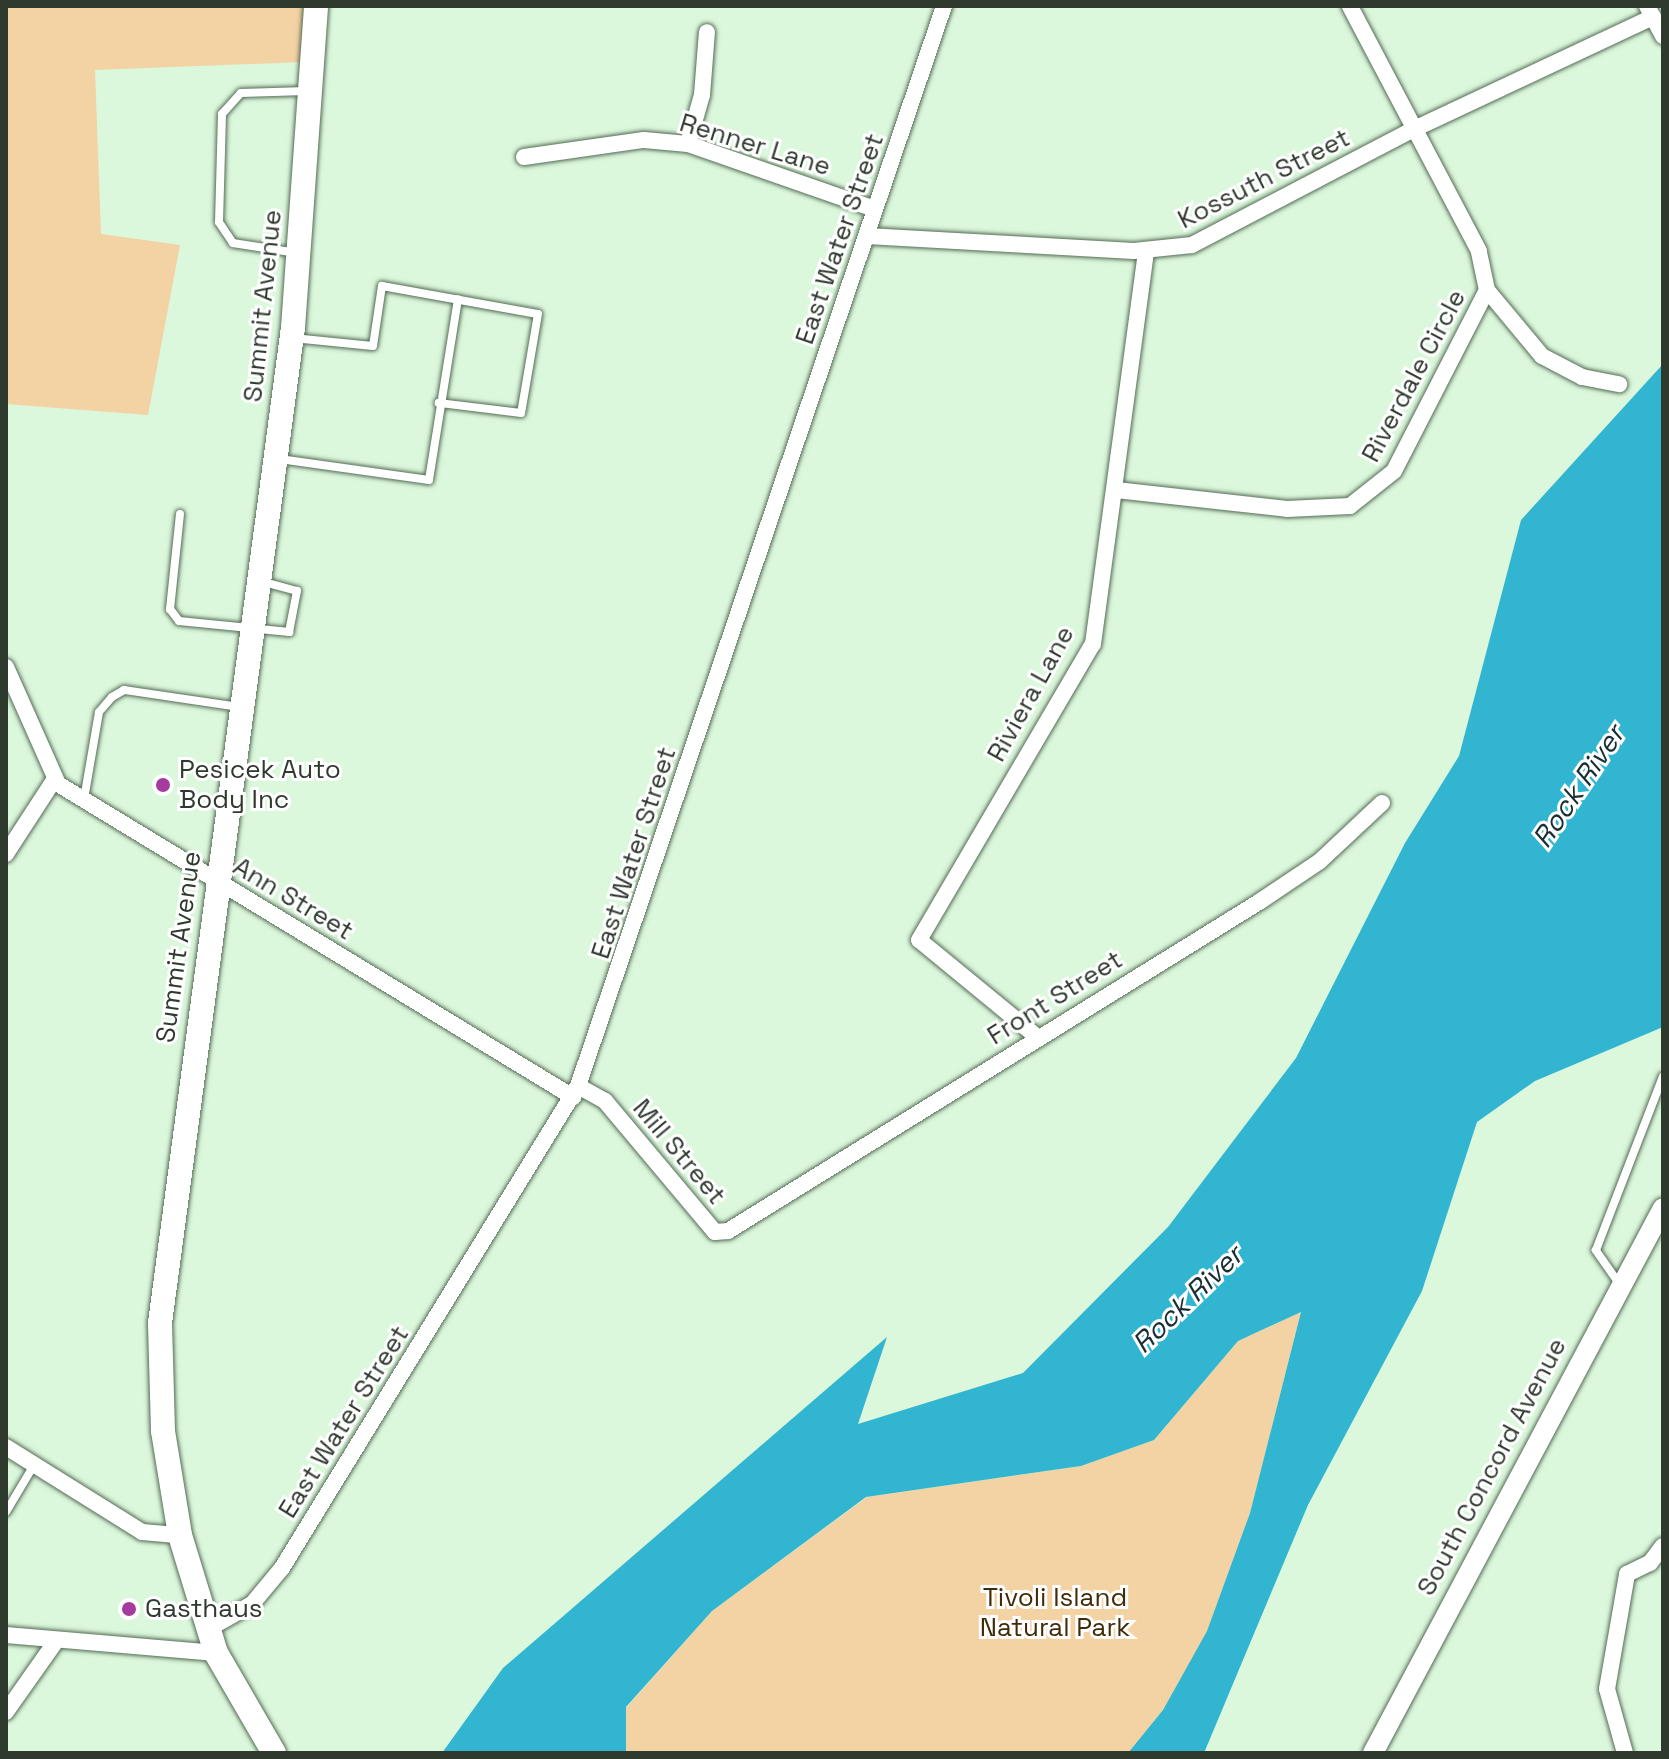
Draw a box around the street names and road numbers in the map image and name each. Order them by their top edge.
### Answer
street label: Renner Lane [676,107,834,183]
street label: Kossuth Street [1173,122,1355,236]
street label: East Water Street [789,129,891,349]
street label: Summit Avenue [237,208,289,404]
street label: Riverdale Circle [1355,284,1473,468]
street label: Riviera Lane [981,621,1081,767]
street label: East Water Street [585,743,683,963]
street label: Summit Avenue [150,849,208,1045]
street label: Ann Street [227,851,359,947]
street label: Front Street [982,944,1128,1052]
street label: Mill Street [626,1093,732,1211]
street label: East Water Street [272,1320,416,1524]
street label: South Concord Avenue [1411,1333,1573,1601]

